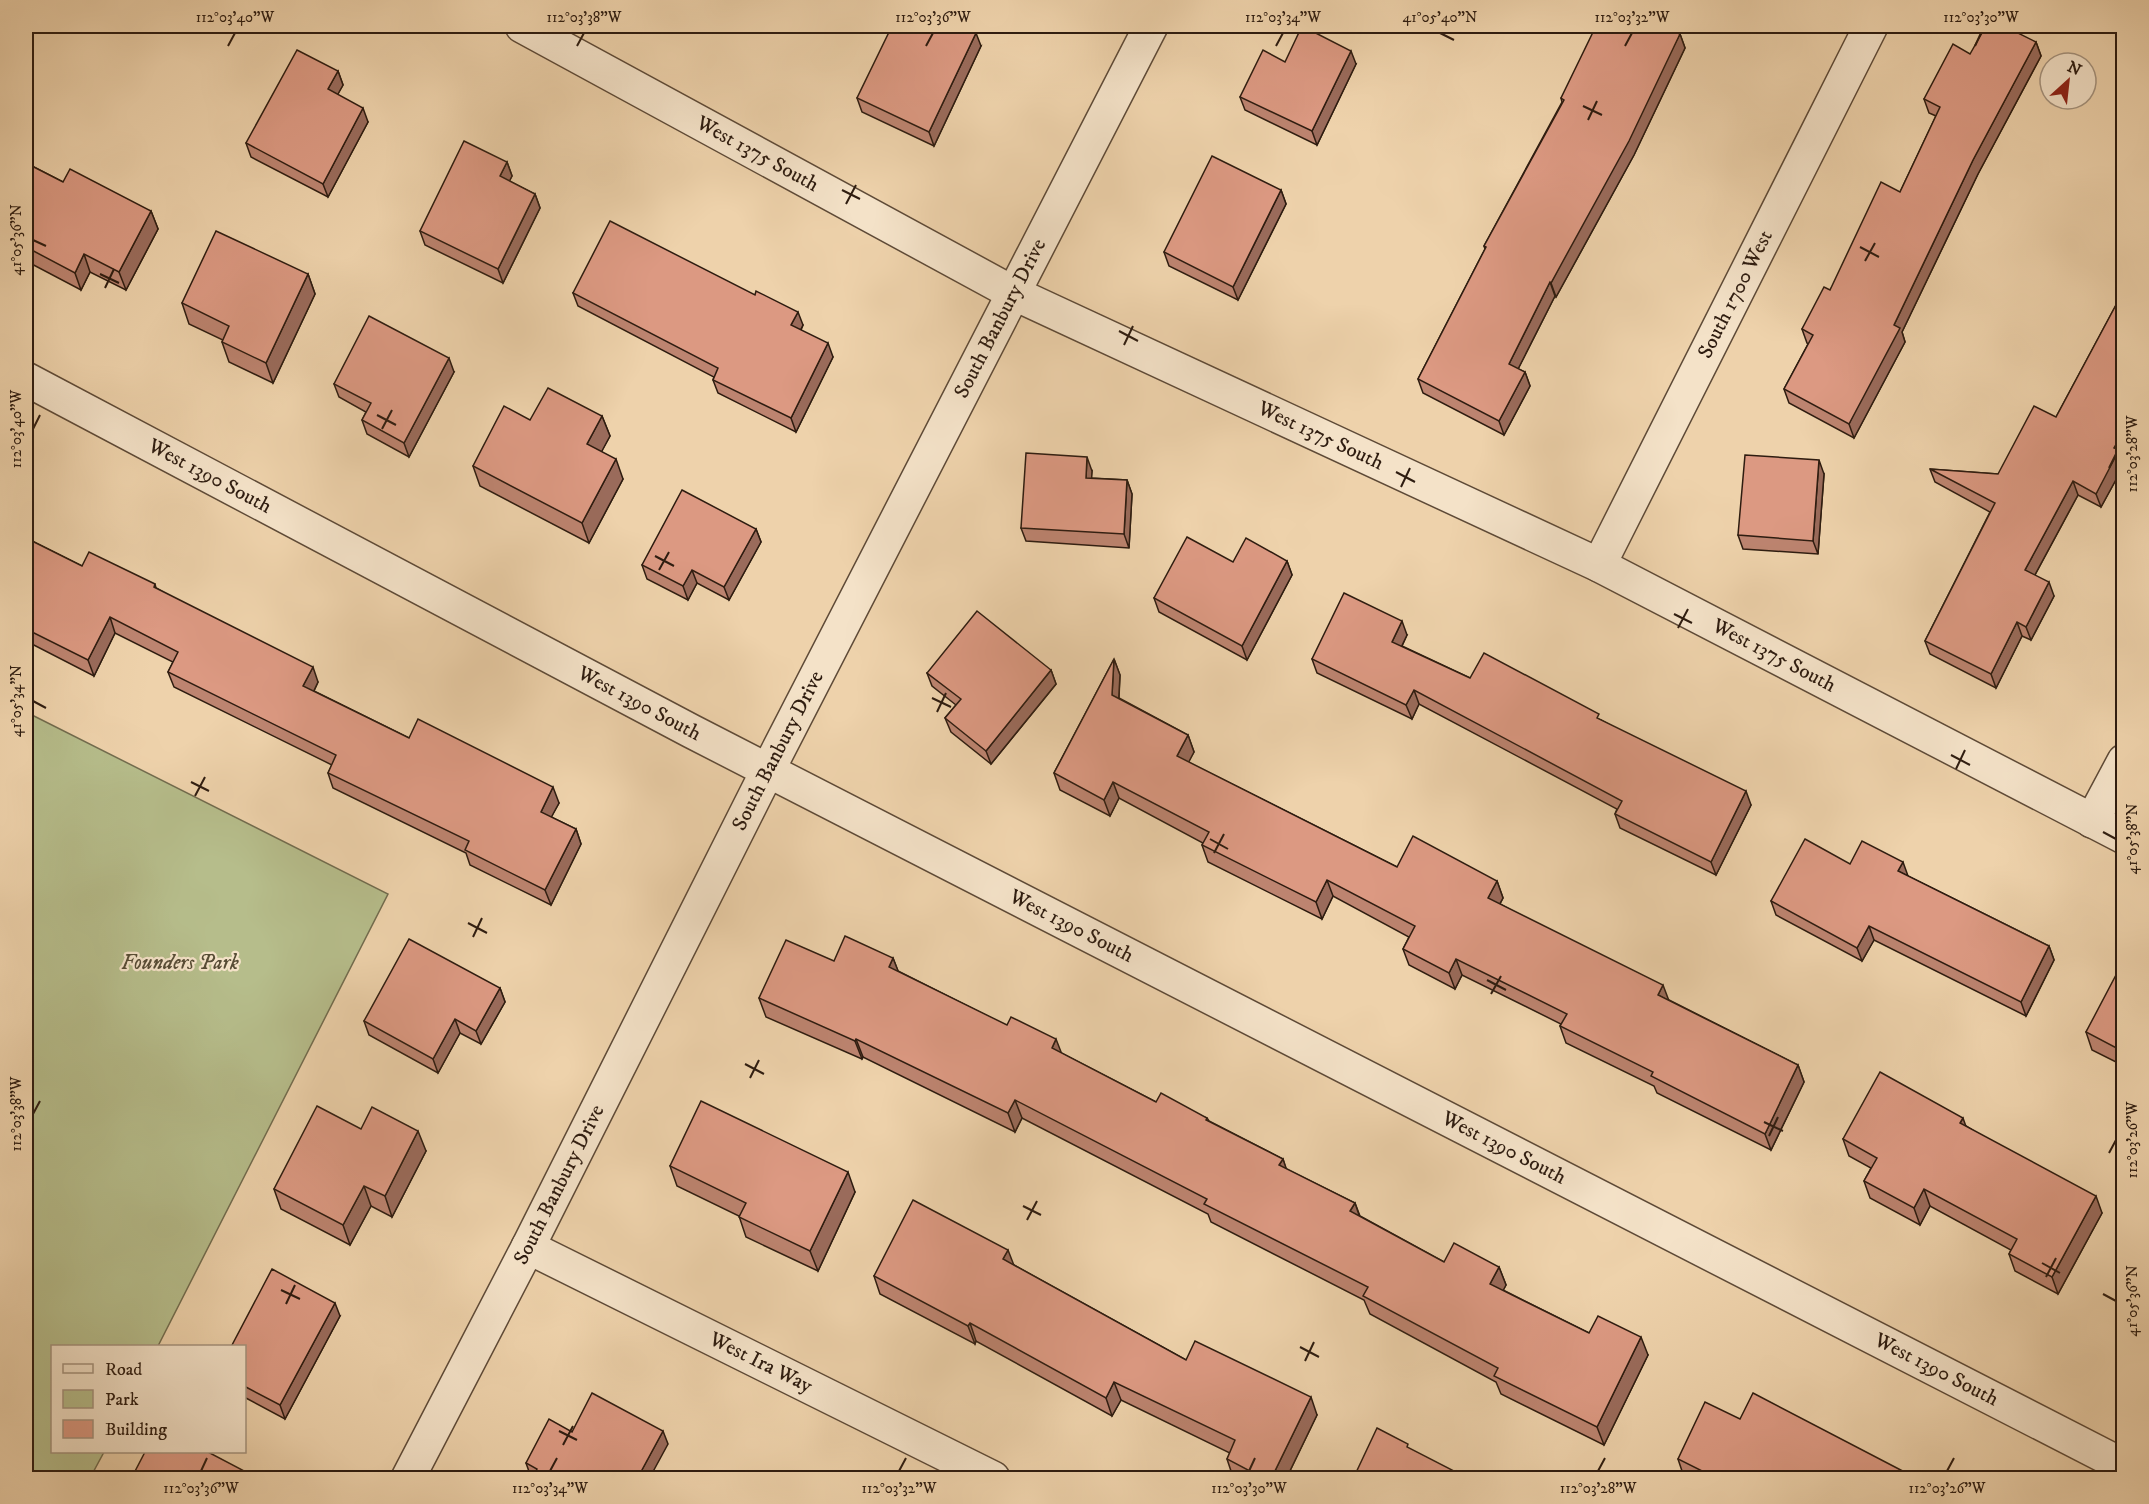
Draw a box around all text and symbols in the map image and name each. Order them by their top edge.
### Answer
text: 112°03'40"W [196,8,275,27]
text: 112°03'38"W [547,8,622,27]
text: 112°03'36"W [895,8,971,27]
text: 112°03'34"W [1245,8,1321,27]
text: 41°05'40"N [1403,8,1477,27]
text: 112°03'32"W [1595,8,1670,27]
text: 112°03'30"W [1943,8,2019,27]
north arrow [2038,51,2098,111]
text: N [2064,57,2085,80]
street label: West 1375 South [691,110,823,198]
text: 41°05'36"N [7,204,26,276]
street label: South 1700 West [1692,226,1779,363]
street label: South Banbury Drive [949,234,1052,403]
text: 112°03'40"W [7,389,26,468]
street label: West 1375 South [1253,395,1388,476]
text: 112°03'28"W [2123,415,2142,492]
street label: West 1390 South [143,432,276,520]
street label: West 1375 South [1707,612,1840,698]
street label: West 1390 South [572,660,706,747]
text: 41°05'34"N [7,665,26,737]
street label: South Banbury Drive [727,666,830,835]
text: 41°05'38"N [2123,803,2142,875]
street label: West 1390 South [1004,883,1138,969]
park label: Founders Park [121,950,239,976]
text: 112°03'38"W [7,1076,26,1151]
street label: South Banbury Drive [508,1100,611,1269]
text: 112°03'26"W [2123,1101,2142,1179]
street label: West 1390 South [1436,1105,1570,1191]
text: 41°05'36"N [2123,1265,2142,1337]
street label: West Ira Way [704,1326,818,1400]
street label: West 1390 South [1869,1327,2003,1412]
legend [51,1345,246,1453]
text: Road [105,1359,142,1381]
text: Park [105,1389,139,1411]
text: Building [105,1419,167,1441]
text: 112°03'36"W [163,1479,239,1498]
text: 112°03'34"W [512,1479,588,1498]
text: 112°03'32"W [862,1479,937,1498]
text: 112°03'30"W [1211,1479,1287,1498]
text: 112°03'28"W [1560,1479,1637,1498]
text: 112°03'26"W [1908,1479,1986,1498]

